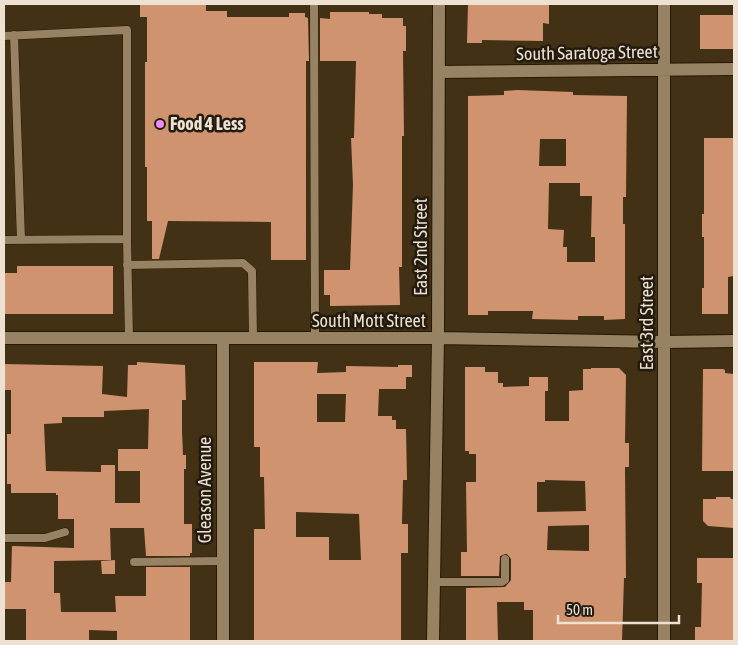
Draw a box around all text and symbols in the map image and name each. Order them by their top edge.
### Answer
street label: South Saratoga Street [516,41,658,64]
place label: Food 4 Less [170,113,244,134]
marker: Food 4 Less [154,118,166,130]
street label: East 2nd Street [410,198,431,296]
street label: East 3rd Street [636,276,657,370]
street label: South Mott Street [312,310,426,331]
street label: Gleason Avenue [194,437,215,543]
scale bar [558,592,679,624]
text: 50 m [566,601,593,618]

